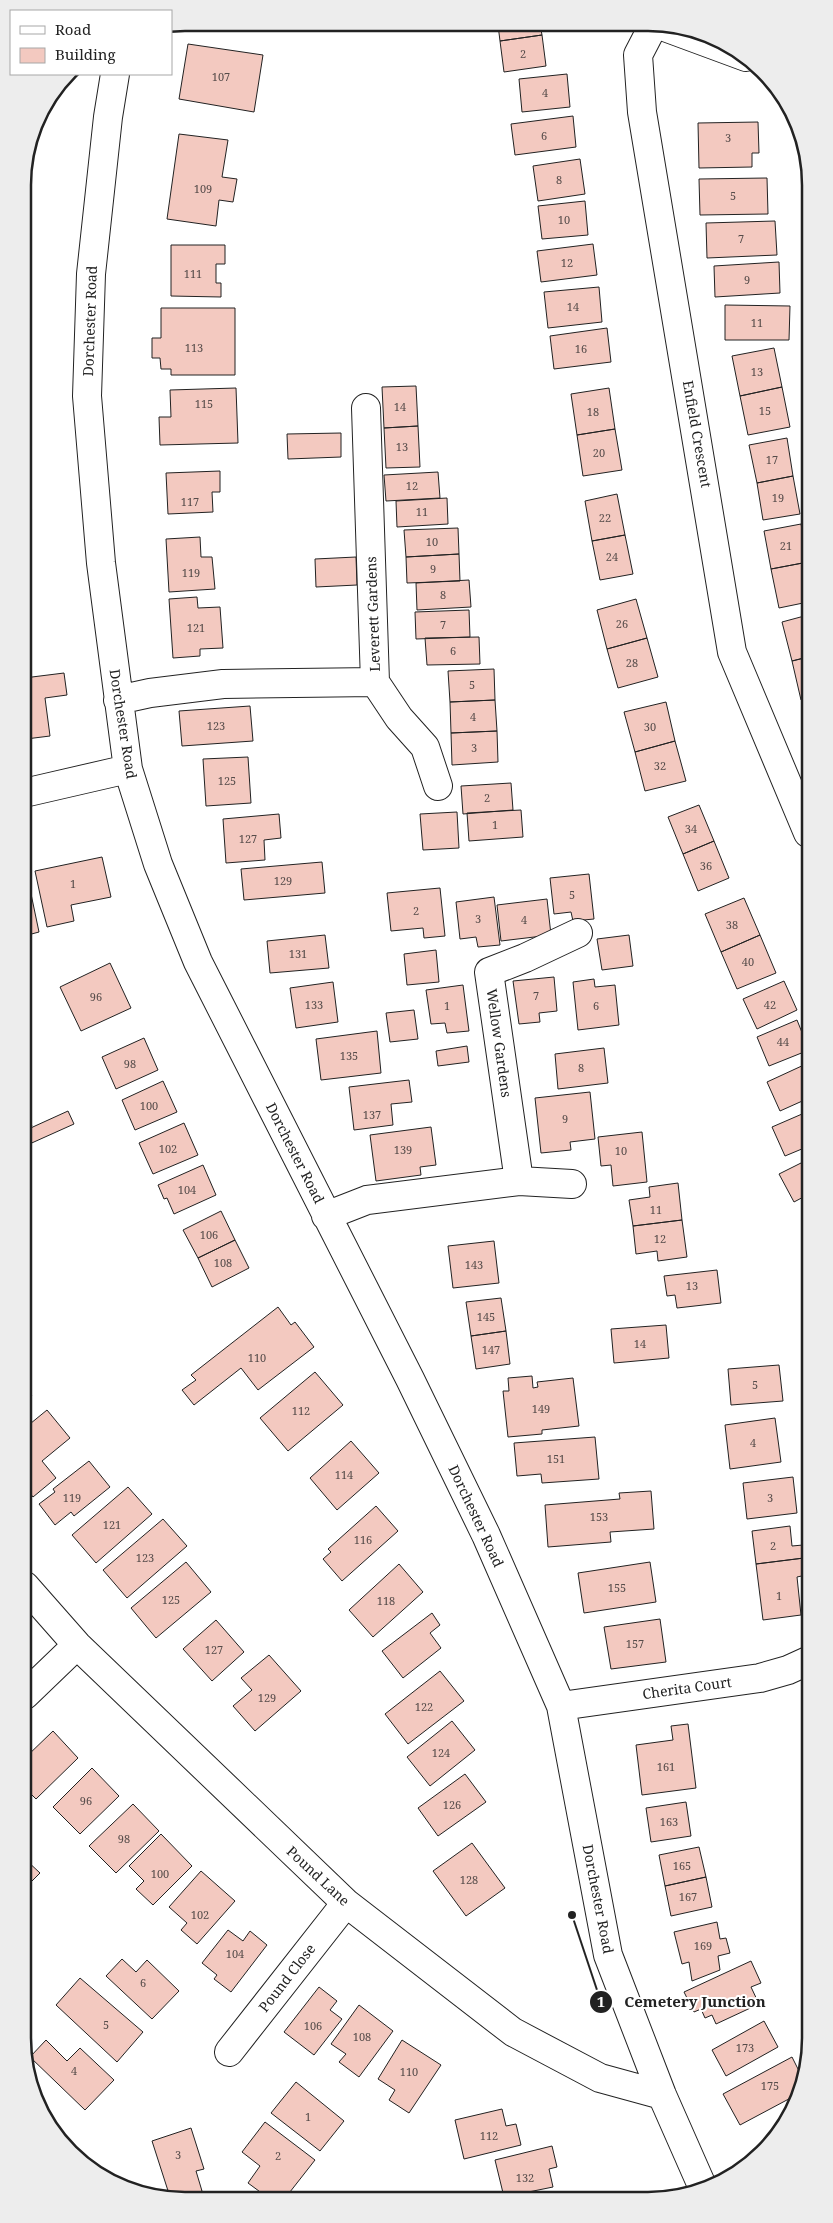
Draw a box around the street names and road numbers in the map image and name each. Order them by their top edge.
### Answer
street label: Dorchester Road [78,265,101,377]
street label: Enfield Crescent [679,379,716,489]
street label: Leverett Gardens [361,556,384,672]
street label: Dorchester Road [105,668,142,781]
street label: Wellow Gardens [482,987,517,1099]
street label: Dorchester Road [262,1099,329,1207]
street label: Dorchester Road [444,1462,509,1570]
street label: Cherita Court [641,1672,733,1703]
street label: Pound Lane [283,1841,354,1910]
street label: Dorchester Road [579,1843,618,1956]
street label: Pound Close [254,1940,319,2016]

